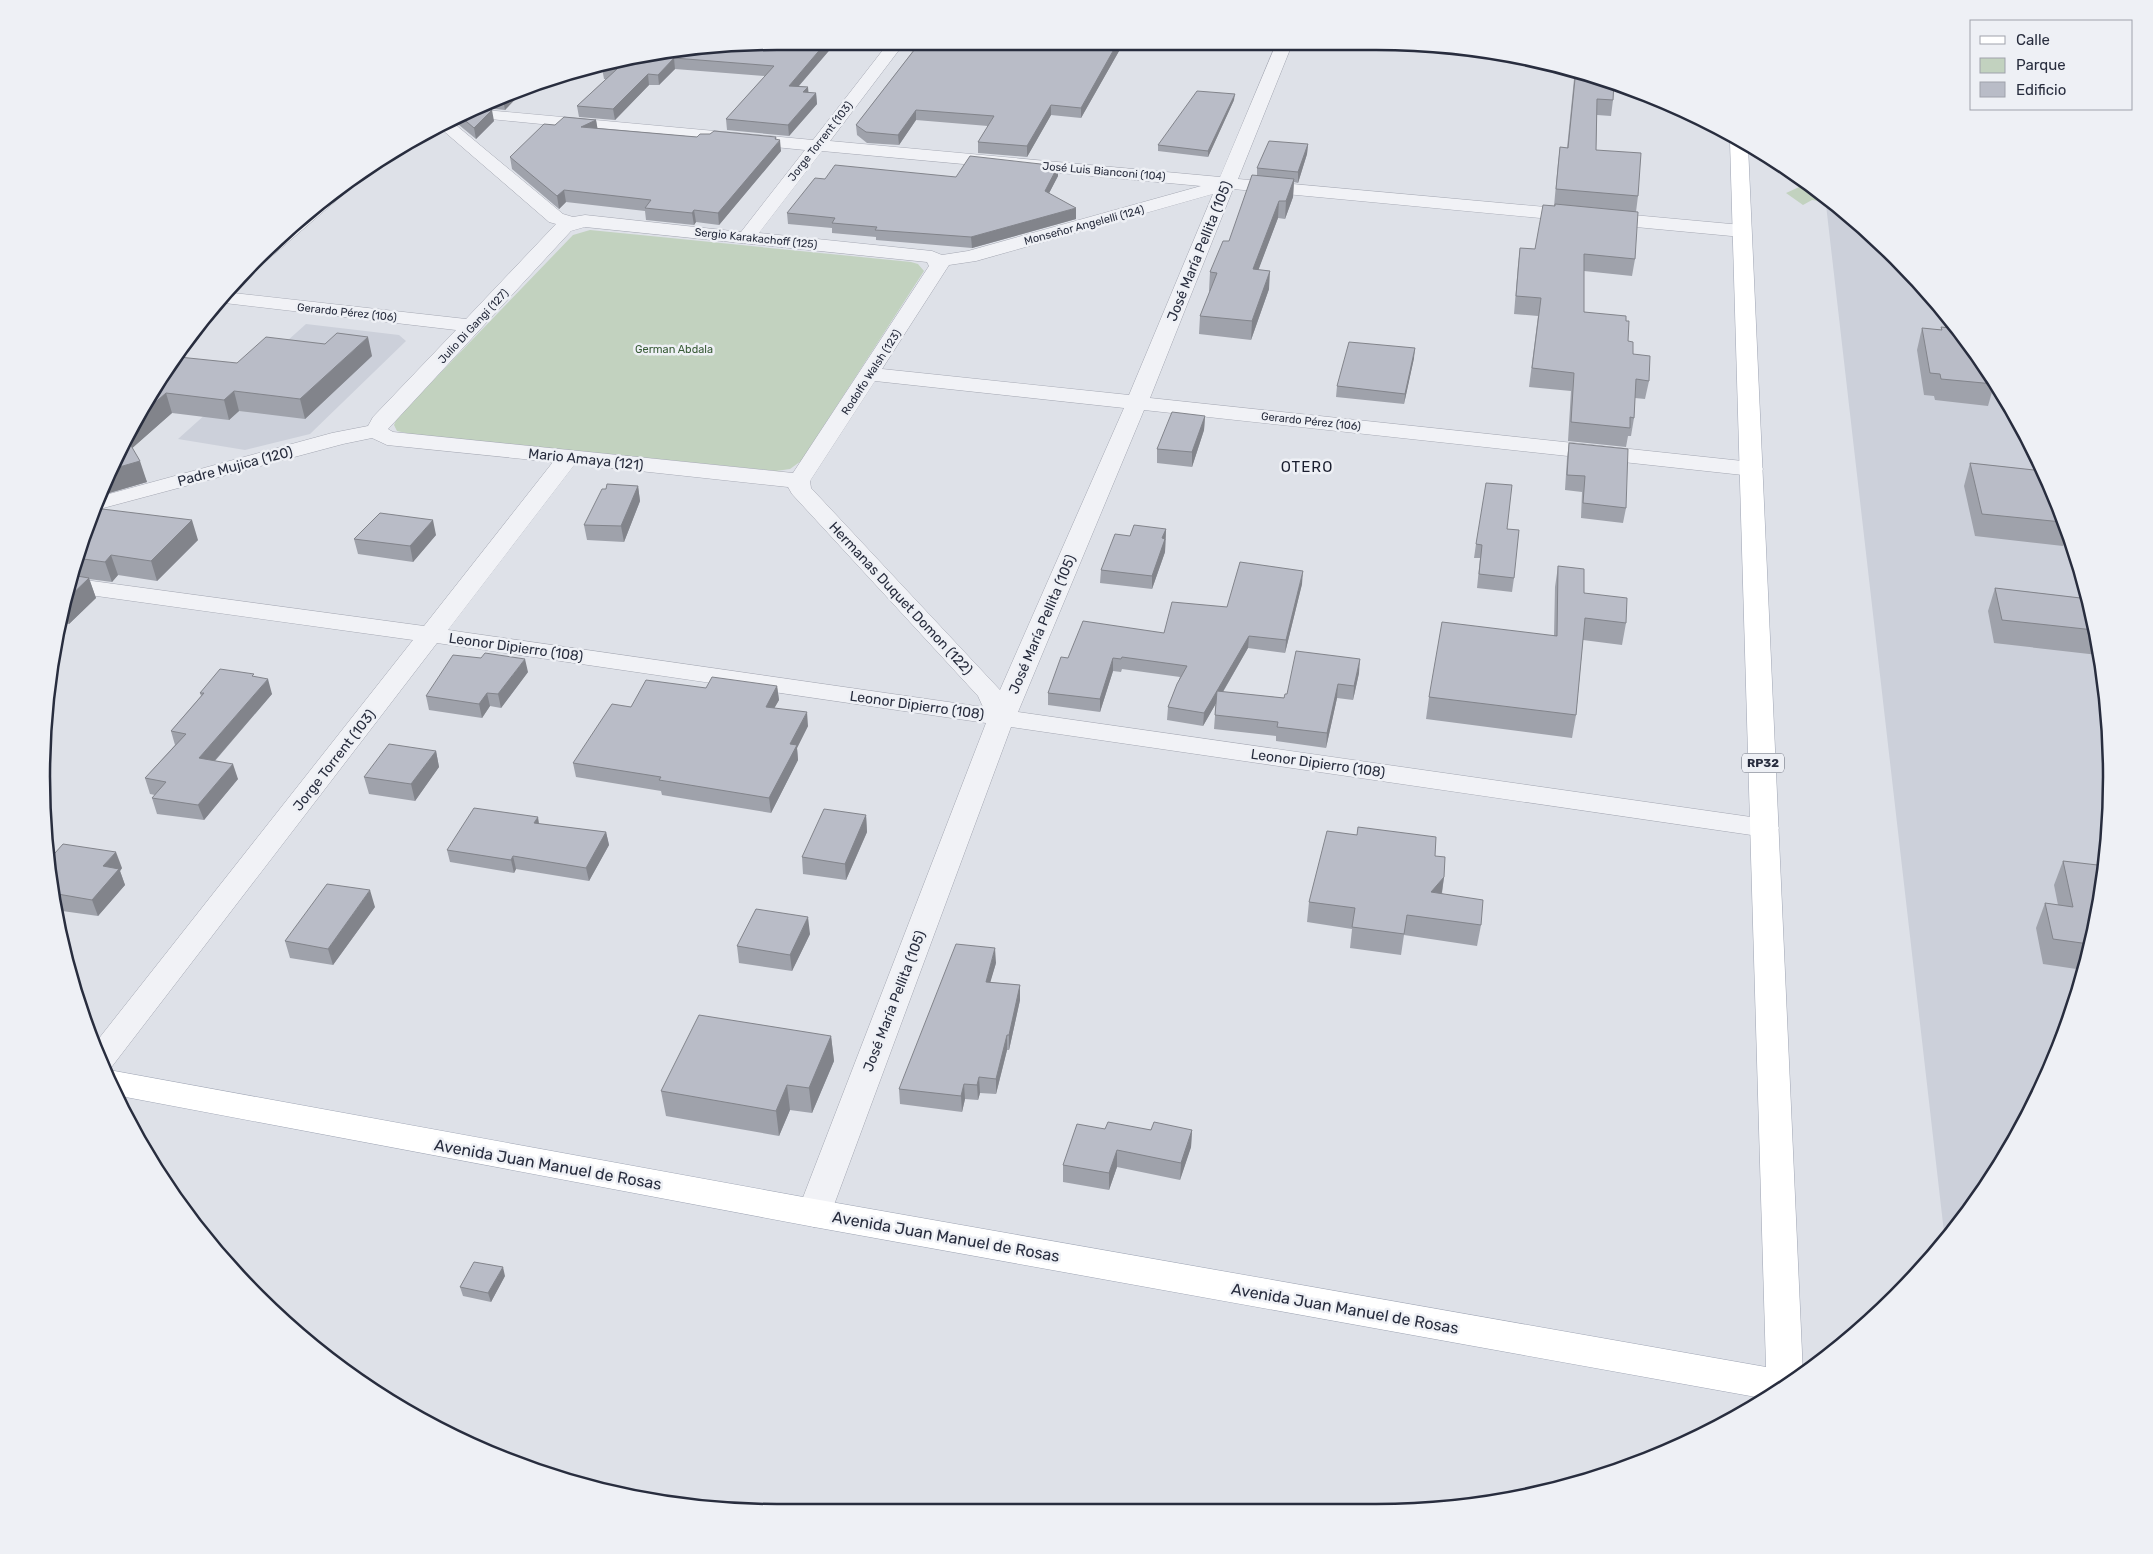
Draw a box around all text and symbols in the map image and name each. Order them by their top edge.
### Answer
legend [1970,20,2133,110]
text: Calle [2016,31,2050,49]
text: Parque [2016,56,2066,74]
text: Edificio [2016,81,2066,99]
street label: Jorge Torrent (103) [785,99,856,184]
street label: José Luis Bianconi (104) [1042,160,1166,183]
street label: José María Pellita (105) [1164,179,1235,324]
street label: Monseñor Angelelli (124) [1023,203,1146,248]
street label: Sergio Karakachoff (125) [694,226,818,251]
street label: Julio Di Gangi (127) [436,286,511,366]
street label: Gerardo Pérez (106) [296,301,398,324]
street label: Rodolfo Walsh (123) [839,327,904,417]
park label: German Abdala [635,343,713,356]
street label: Gerardo Pérez (106) [1260,410,1362,433]
street label: Padre Mujica (120) [176,443,295,490]
street label: Mario Amaya (121) [527,445,644,474]
district label: OTERO [1281,458,1333,476]
street label: Hermanas Duquet Domon (122) [825,518,976,678]
street label: José María Pellita (105) [1005,552,1080,696]
street label: Leonor Dipierro (108) [448,630,584,665]
street label: Leonor Dipierro (108) [849,688,985,723]
street label: Jorge Torrent (103) [289,706,379,814]
street label: Leonor Dipierro (108) [1250,746,1386,781]
road number: RP32 [1742,754,1784,772]
street label: José María Pellita (105) [860,928,929,1074]
street label: Avenida Juan Manuel de Rosas [433,1135,663,1194]
street label: Avenida Juan Manuel de Rosas [831,1207,1061,1266]
street label: Avenida Juan Manuel de Rosas [1230,1279,1460,1338]

